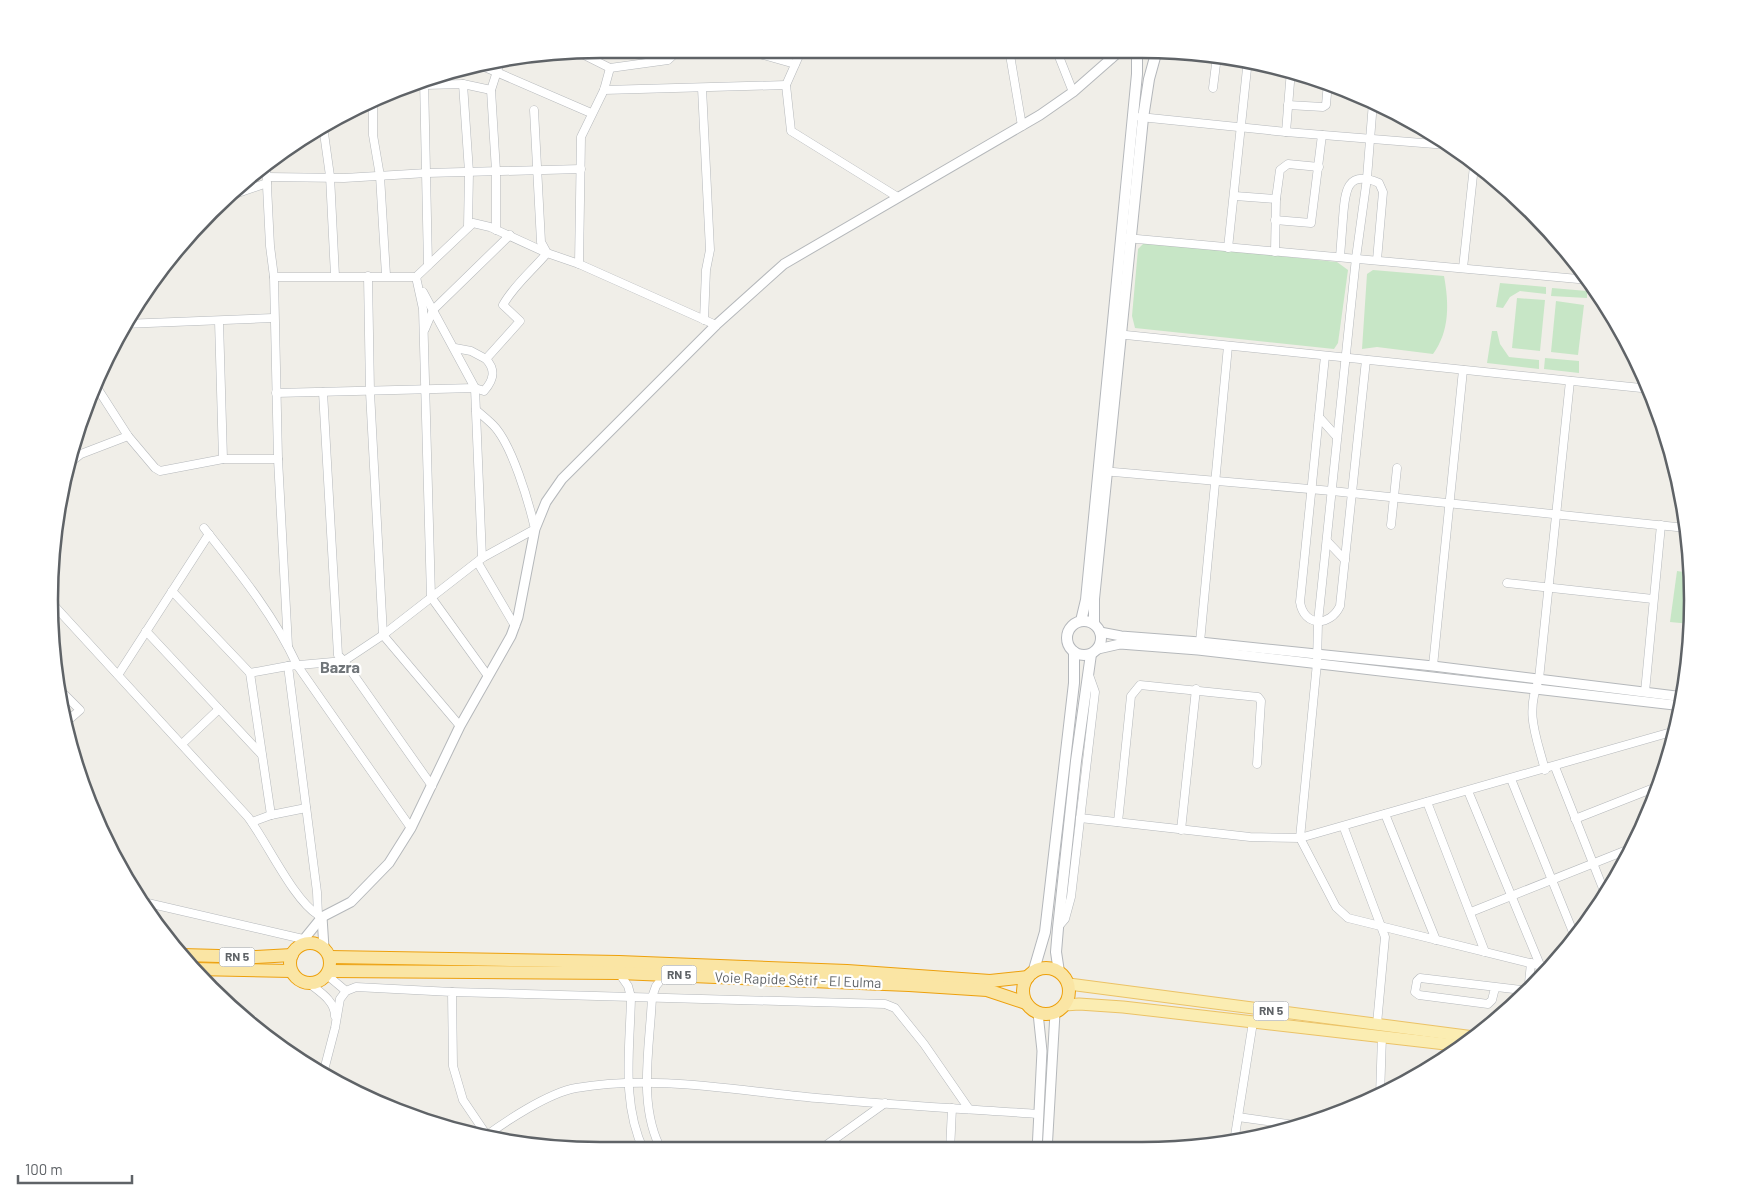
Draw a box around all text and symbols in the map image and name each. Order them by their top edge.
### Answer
district label: Bazra [320,657,360,676]
road number: RN 5 [220,948,254,966]
road number: RN 5 [662,966,696,984]
street label: Voie Rapide Sétif - El Eulma [714,968,882,991]
road number: RN 5 [1254,1001,1288,1020]
scale bar [18,1152,131,1184]
text: 100 m [25,1160,63,1178]

